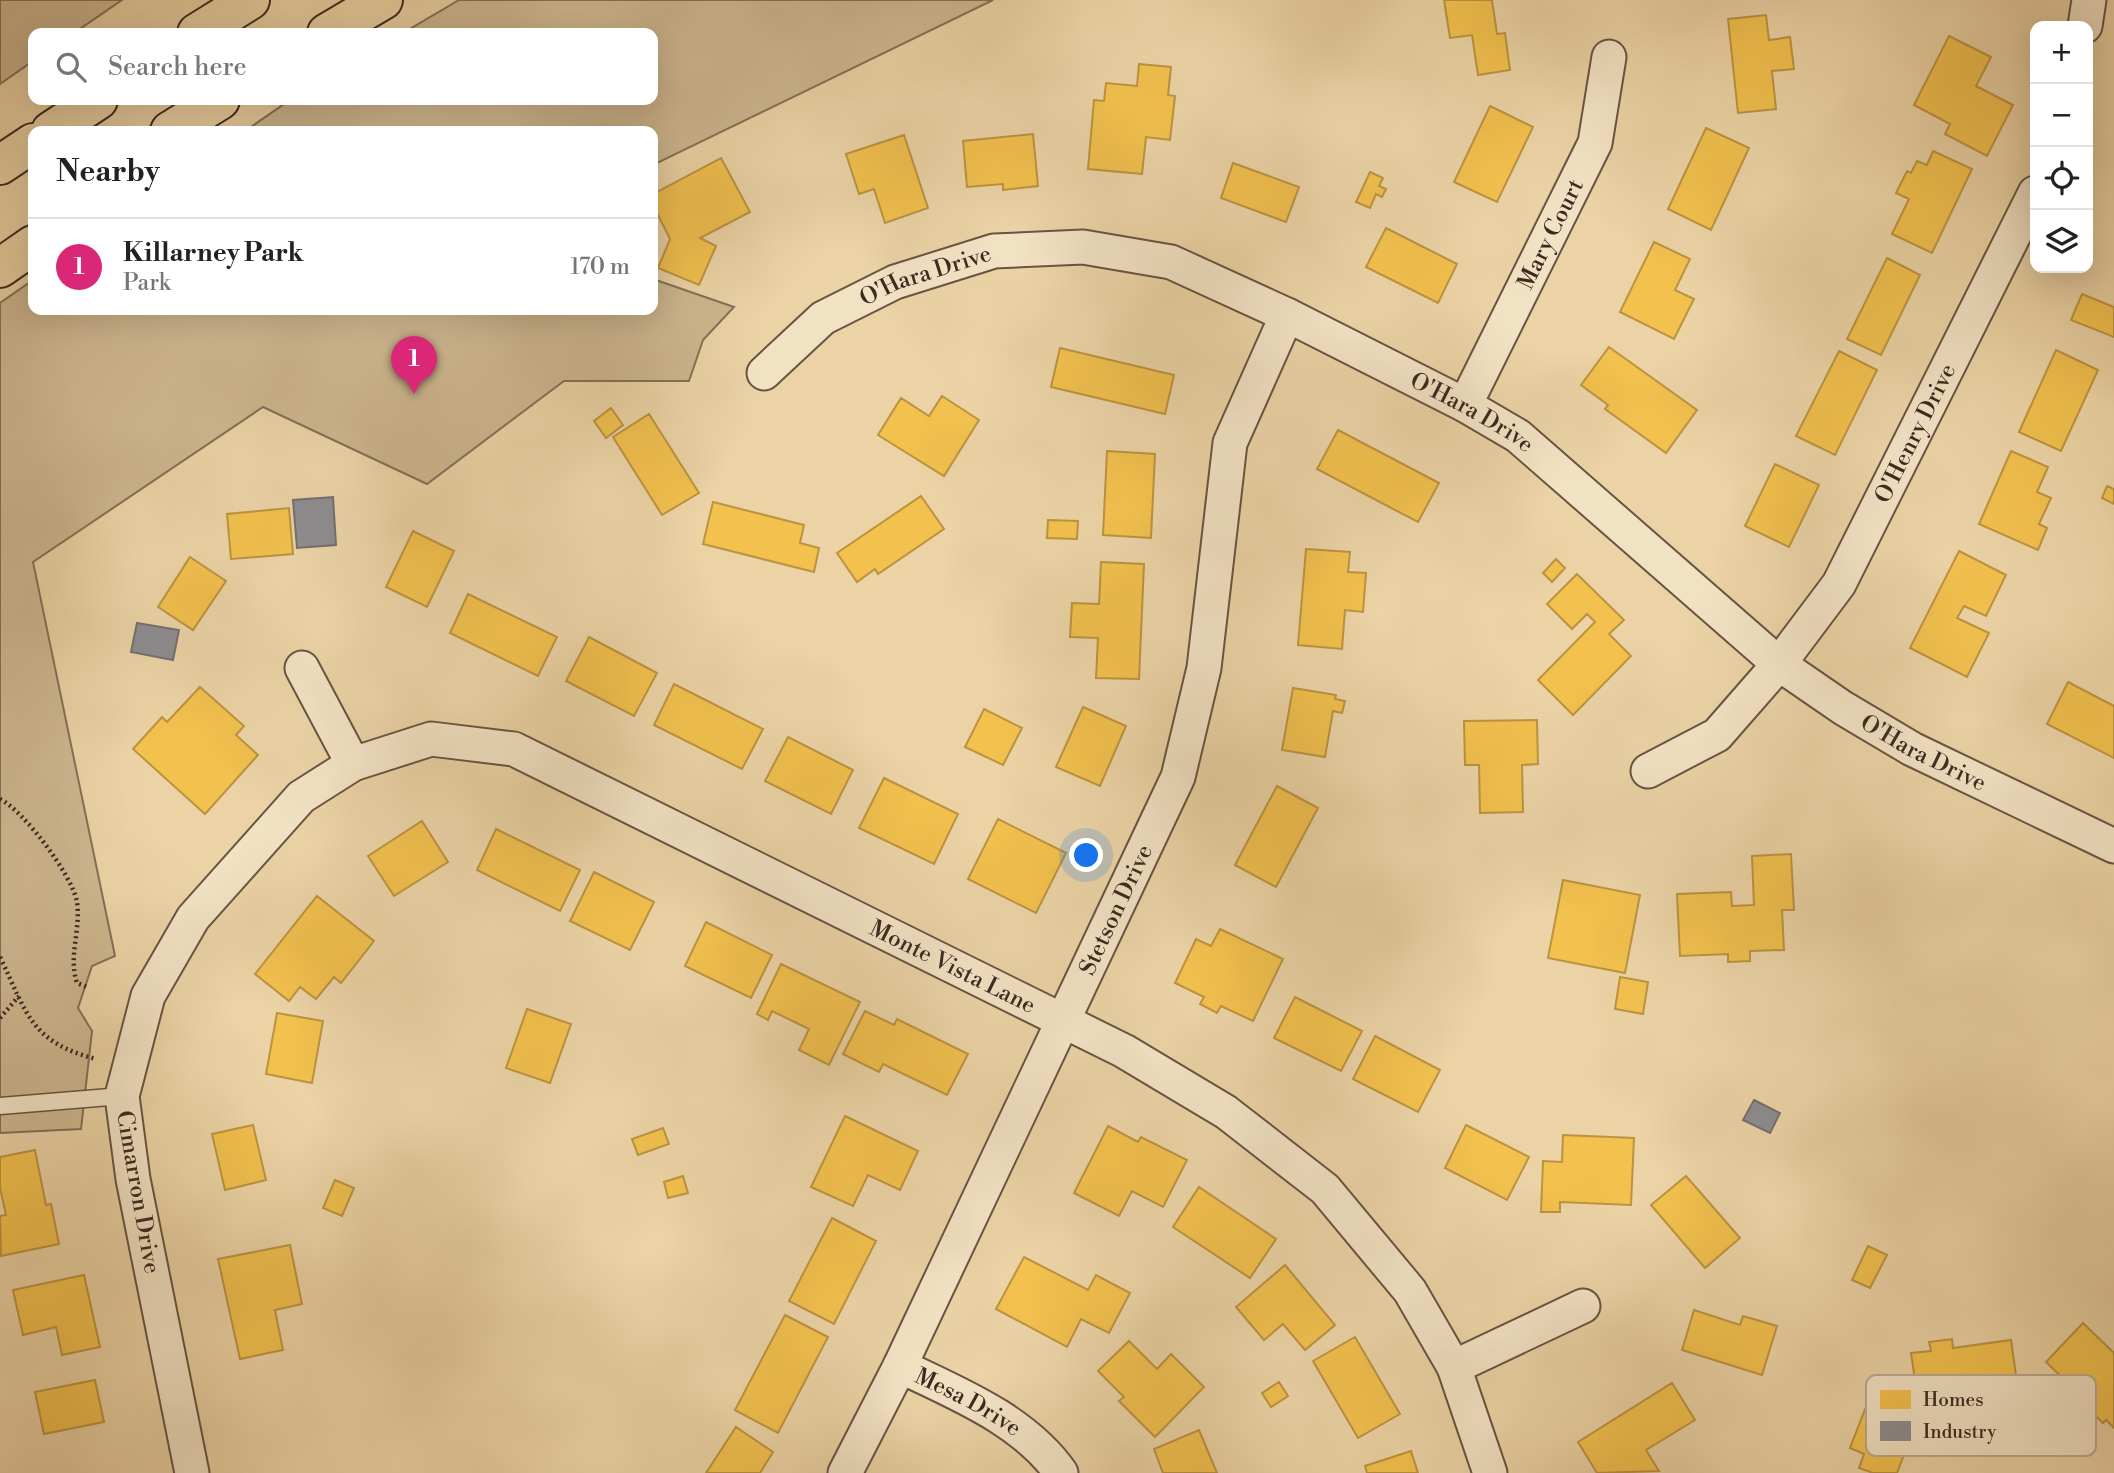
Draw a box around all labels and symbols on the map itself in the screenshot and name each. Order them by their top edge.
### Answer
street label: Mary Court [1512,175,1590,294]
street label: O'Hara Drive [855,240,995,312]
pin: 1 [391,336,437,394]
street label: O'Henry Drive [1869,359,1962,508]
street label: O'Hara Drive [1405,367,1540,459]
street label: O'Hara Drive [1855,709,1991,798]
your location [1069,838,1103,872]
street label: Stetson Drive [1074,840,1159,980]
street label: Monte Vista Lane [865,914,1040,1020]
street label: Cimarron Drive [110,1108,166,1276]
street label: Mesa Drive [910,1362,1027,1443]
legend [1866,1375,2096,1456]
text: Homes [1923,1388,1983,1412]
text: Industry [1923,1420,1997,1444]

